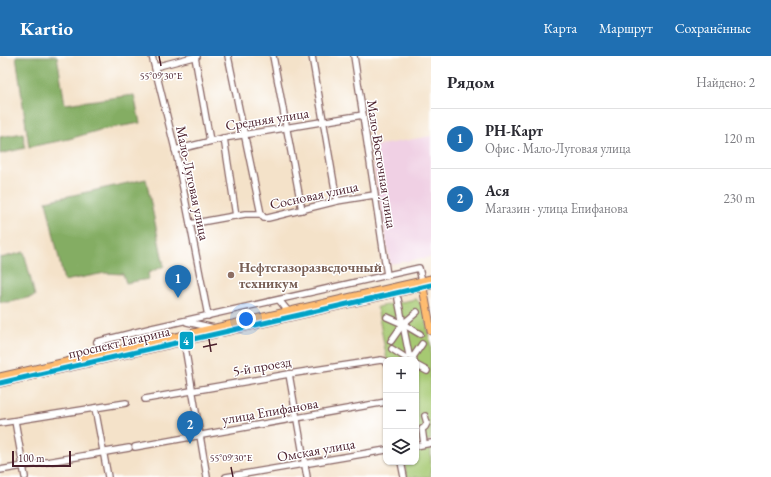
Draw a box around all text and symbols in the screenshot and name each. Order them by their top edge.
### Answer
text: Kartio [20,16,73,41]
text: Карта [544,19,577,37]
text: Маршрут [599,19,653,37]
text: Сохранённые [675,19,751,37]
text: 55°09'30"E [140,69,183,82]
text: Рядом [447,71,495,93]
text: Найдено: 2 [696,74,755,91]
street label: Мало-Восточная улица [363,98,401,230]
street label: Средняя улица [224,103,310,134]
text: РН-Карт [485,121,543,140]
street label: Мало-Луговая улица [172,124,214,242]
text: 1 [457,130,463,147]
text: 120 m [724,130,755,147]
text: Офис · Мало-Луговая улица [485,140,631,157]
street label: Сосновая улица [268,177,360,213]
text: Ася [485,181,509,200]
text: 2 [457,190,463,207]
text: 230 m [724,190,755,207]
text: Магазин · улица Епифанова [485,200,628,217]
place label: Нефтегазоразведочный техникум [239,258,382,292]
pin: 1 [165,265,191,298]
marker: Нефтегазоразведочный техникум [226,270,236,280]
your location [236,309,256,329]
street label: проспект Гагарина [66,321,172,362]
line badge: 4 [179,331,194,350]
text: 4 [183,334,189,348]
street label: 5-й проезд [231,352,293,380]
map controls [383,357,419,465]
button: + [383,357,419,393]
button: − [383,393,419,429]
street label: улица Епифанова [221,394,320,428]
pin: 2 [177,411,203,444]
button: layers [383,429,419,465]
street label: Омская улица [276,434,357,466]
scale bar [12,449,71,468]
text: 100 m [18,451,45,465]
text: 55°09'30"E [210,451,253,464]

